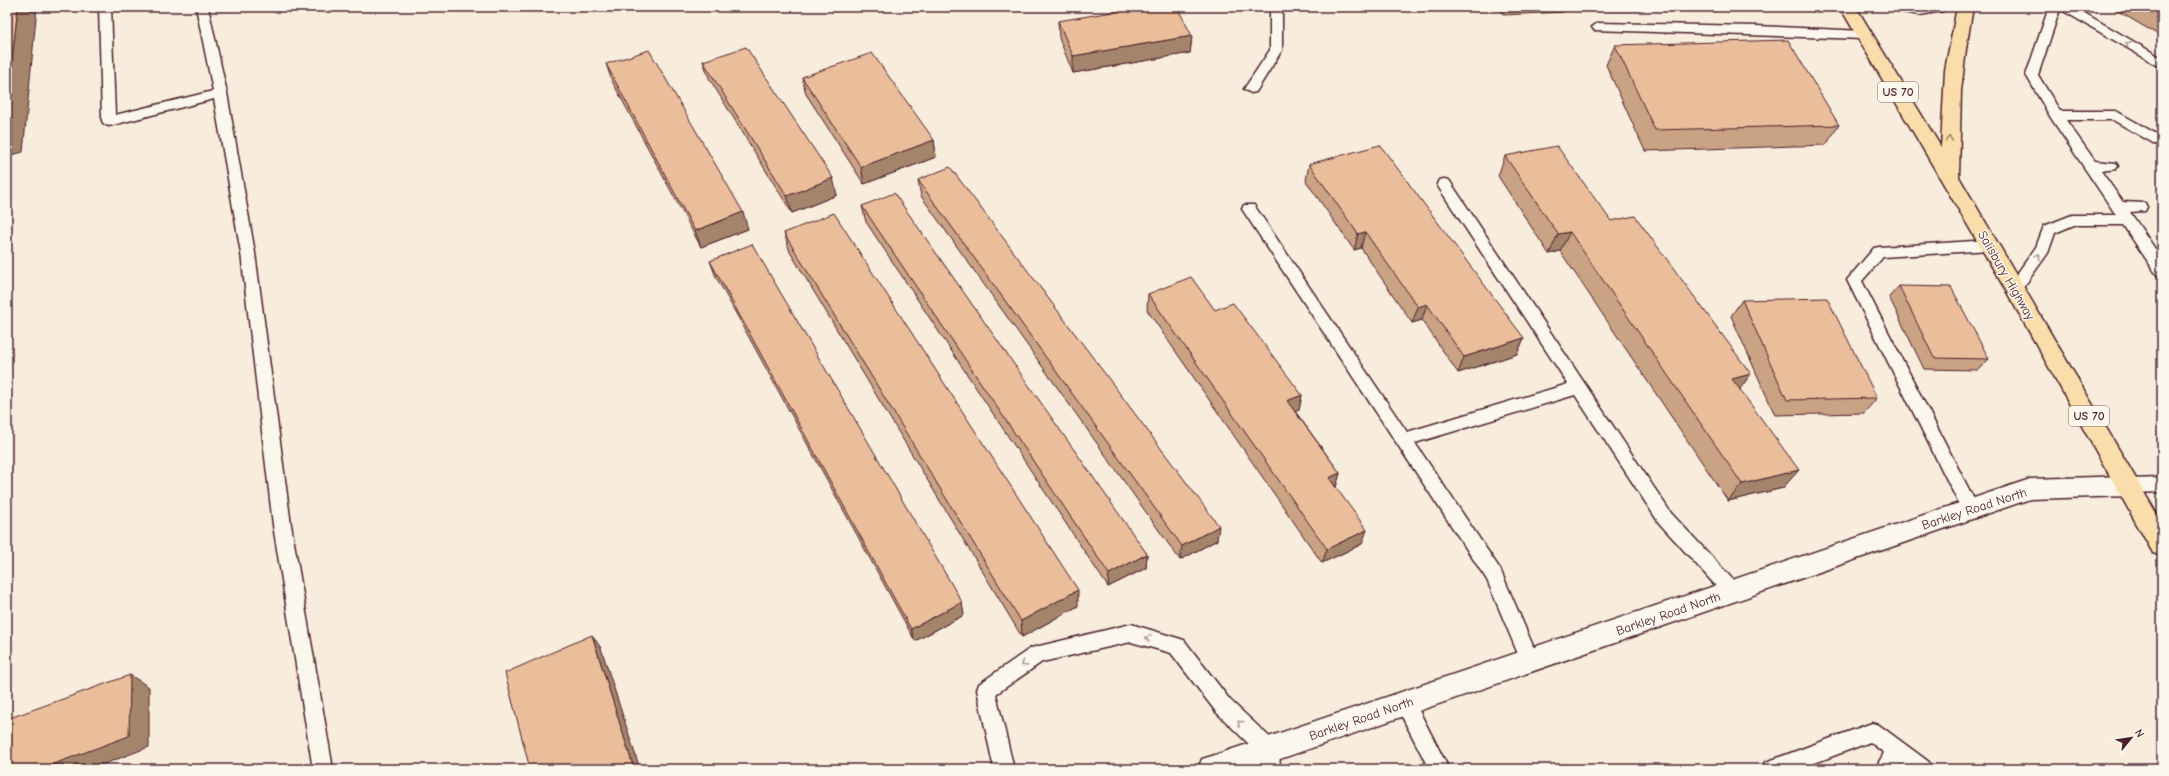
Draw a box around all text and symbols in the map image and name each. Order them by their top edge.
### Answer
one-way arrow [2125,42,2132,49]
road number: US 70 [1878,82,1918,102]
one-way arrow [1945,136,1953,142]
street label: Salisbury Highway [1975,228,2038,323]
one-way arrow [2033,254,2040,261]
road number: US 70 [2069,406,2109,426]
street label: Barkley Road North [1920,484,2029,533]
street label: Barkley Road North [1614,589,1722,638]
one-way arrow [1145,634,1152,643]
one-way arrow [1021,659,1028,667]
street label: Barkley Road North [1307,694,1415,743]
north arrow [2111,718,2151,758]
one-way arrow [1237,720,1245,728]
text: N [2132,727,2147,740]

